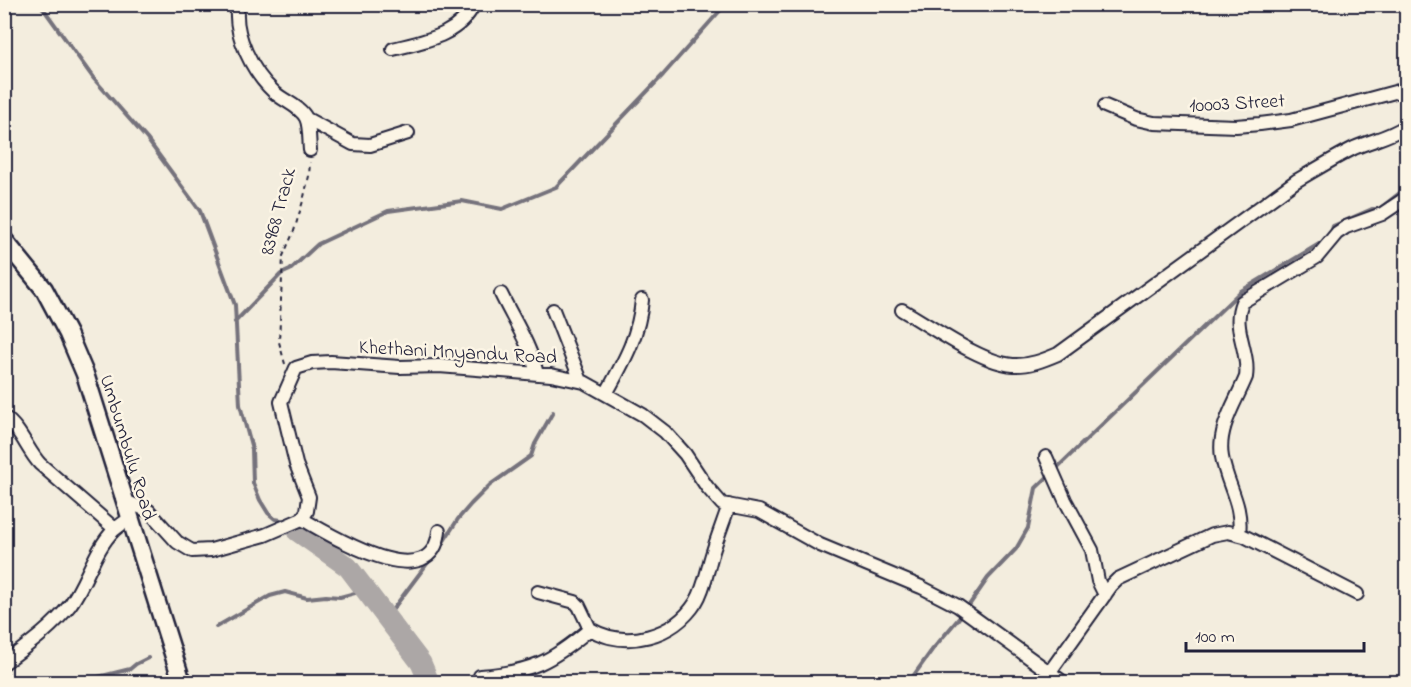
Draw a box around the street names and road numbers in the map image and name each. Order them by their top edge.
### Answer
street label: 10003 Street [1188,87,1286,121]
street label: 83968 Track [254,165,305,258]
street label: Khethani Mnyandu Road [358,334,558,373]
street label: Umbumbulu Road [91,371,163,524]

